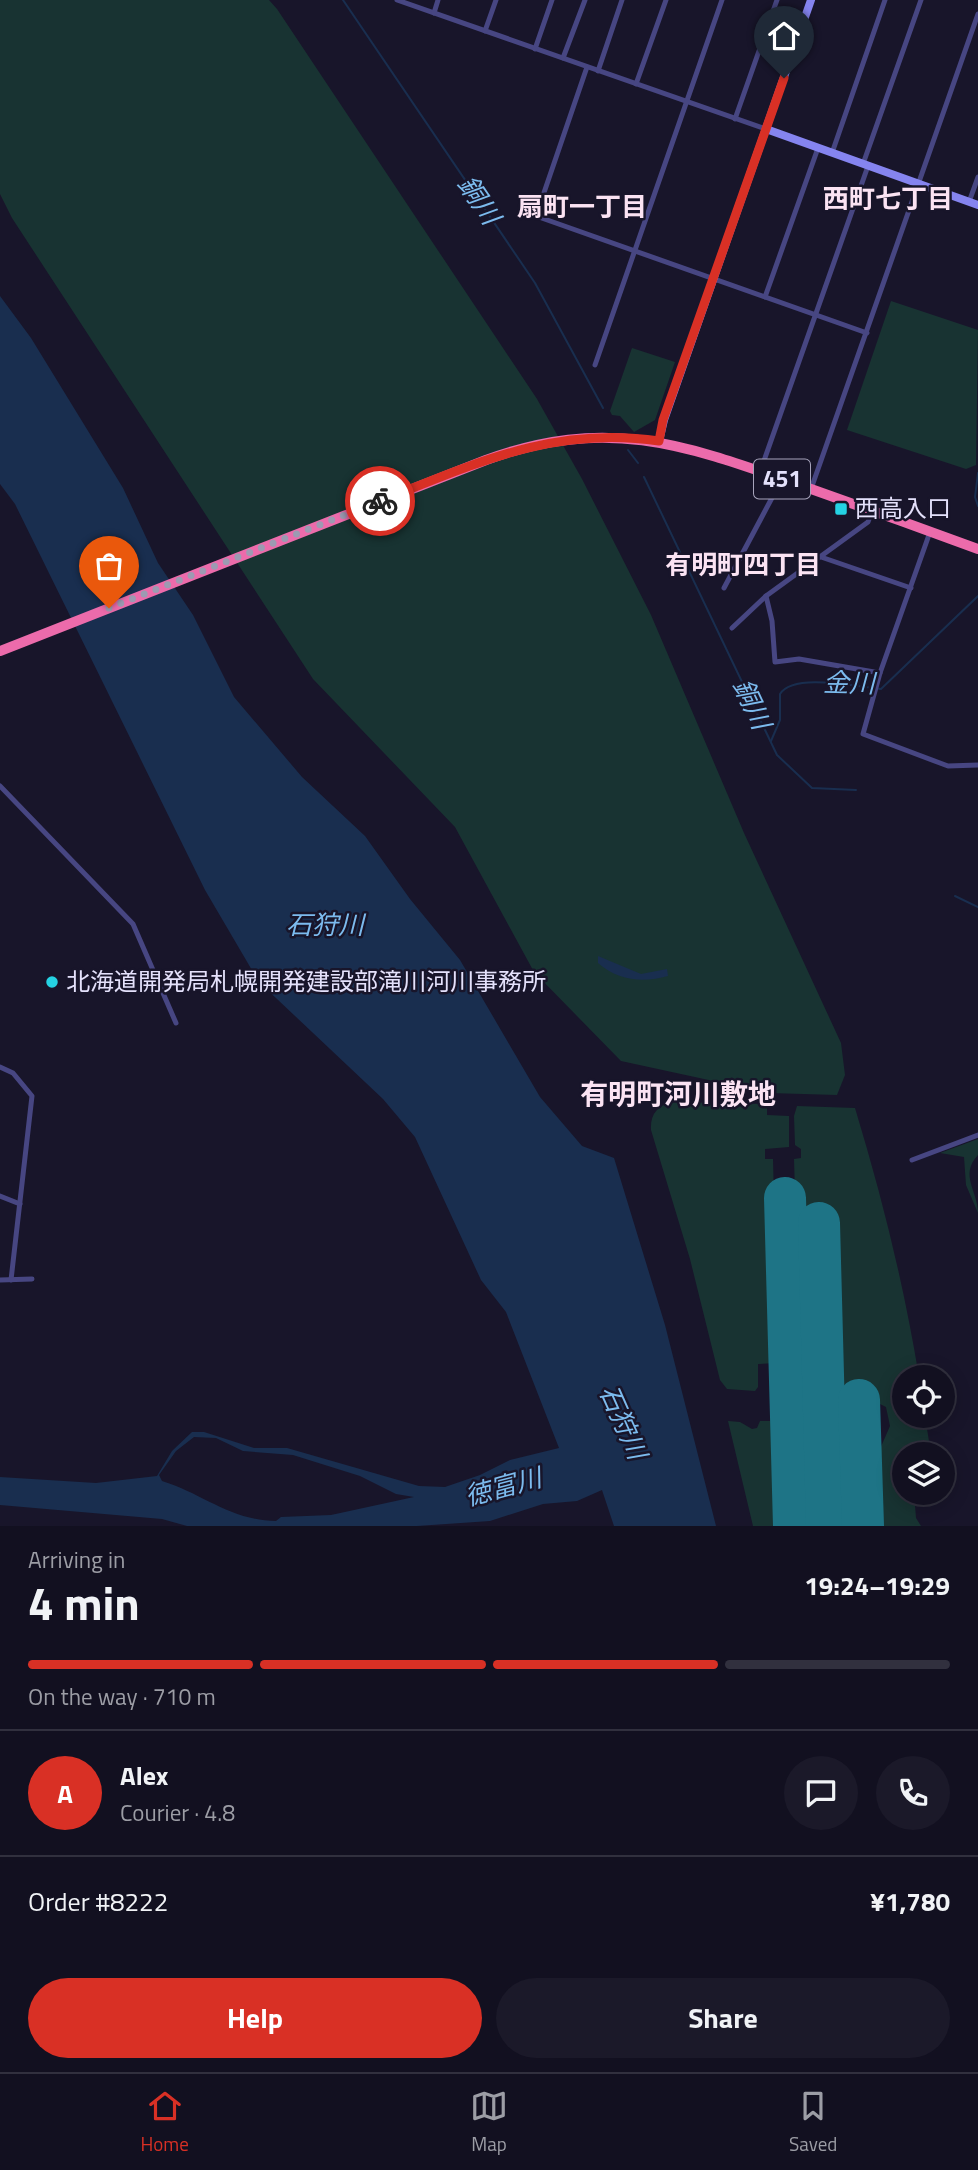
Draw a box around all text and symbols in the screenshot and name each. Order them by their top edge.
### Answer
pin [754,6,814,78]
icon: home [765,17,803,55]
water label: 銅川 [449,167,512,235]
district label: 西町七丁目 [823,179,953,218]
district label: 扇町一丁目 [517,187,647,226]
road number: 451 [754,460,810,499]
courier [345,466,415,536]
icon: bike [361,482,399,520]
place label: 西高入口 [855,490,951,526]
marker: 西高入口 [833,501,849,517]
pin [79,536,139,608]
district label: 有明町四丁目 [665,545,821,584]
icon: bag [90,547,128,585]
water label: 金川 [823,663,878,703]
water label: 銅川 [724,672,782,738]
water label: 石狩川 [286,905,367,944]
place label: 北海道開発局札幌開発建設部滝川河川事務所 [66,963,546,999]
marker: 北海道開発局札幌開発建設部滝川河川事務所 [44,974,60,990]
district label: 有明町河川敷地 [580,1072,776,1115]
map controls [892,1365,955,1505]
button: locate [892,1365,955,1428]
water label: 石狩川 [590,1378,658,1468]
button: layers [892,1442,955,1505]
water label: 徳富川 [460,1457,548,1515]
text: Arriving in [28,1542,125,1577]
text: 19:24–19:29 [804,1566,950,1605]
text: 4 min [28,1568,140,1638]
text: On the way · 710 m [28,1679,216,1714]
text: Alex [120,1756,168,1795]
button: chat [784,1756,858,1830]
button: phone [876,1756,950,1830]
text: A [57,1774,73,1813]
text: Courier · 4.8 [120,1795,235,1830]
text: Order #8222 [28,1882,168,1921]
text: ¥1,780 [870,1882,950,1921]
button: Help [28,1978,482,2058]
button: Share [496,1978,950,2058]
tab: Home [141,2087,189,2158]
tab: Map [470,2087,508,2158]
tab: Saved [789,2087,837,2158]

